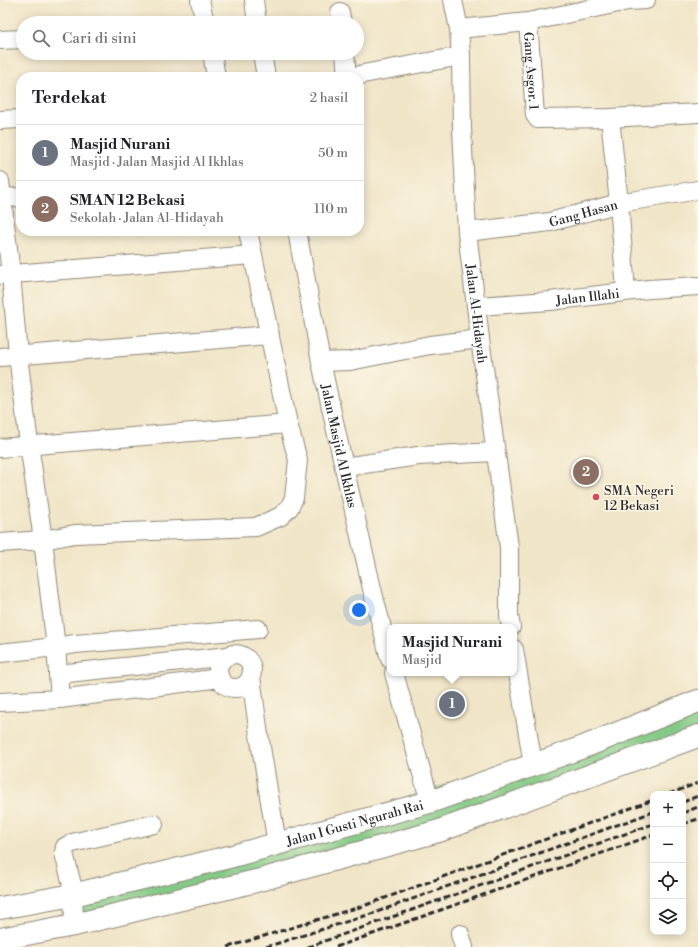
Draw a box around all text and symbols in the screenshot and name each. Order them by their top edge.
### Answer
search box [16,16,364,60]
icon: search [30,27,52,49]
text: Cari di sini [62,29,137,48]
street label: Gang Asgor. 1 [520,31,542,111]
text: Terdekat [32,87,106,109]
text: 2 hasil [310,90,348,106]
text: Masjid Nurani [70,135,170,154]
text: 1 [42,145,48,161]
text: 50 m [318,145,348,161]
text: Masjid · Jalan Masjid Al Ikhlas [70,154,244,170]
text: SMAN 12 Bekasi [70,191,185,210]
street label: Gang Hasan [547,197,620,231]
text: 2 [41,201,49,217]
text: 110 m [314,201,348,217]
text: Sekolah · Jalan Al-Hidayah [70,210,224,226]
street label: Jalan Al-Hidayah [462,262,490,365]
street label: Jalan Illahi [554,286,621,309]
street label: Jalan Masjid Al Ikhlas [317,382,360,510]
pin: 2 [573,457,599,487]
place label: SMA Negeri 12 Bekasi [604,483,674,514]
marker: SMA Negeri 12 Bekasi [591,492,601,502]
your location [349,600,369,620]
popup [387,624,517,676]
text: Masjid Nurani [402,633,502,652]
text: Masjid [402,652,442,668]
pin: 1 [439,689,465,719]
map controls [650,791,686,935]
button: + [650,791,686,827]
street label: Jalan I Gusti Ngurah Rai [284,797,425,850]
button: − [650,827,686,863]
button: locate [650,863,686,899]
button: layers [650,899,686,935]

